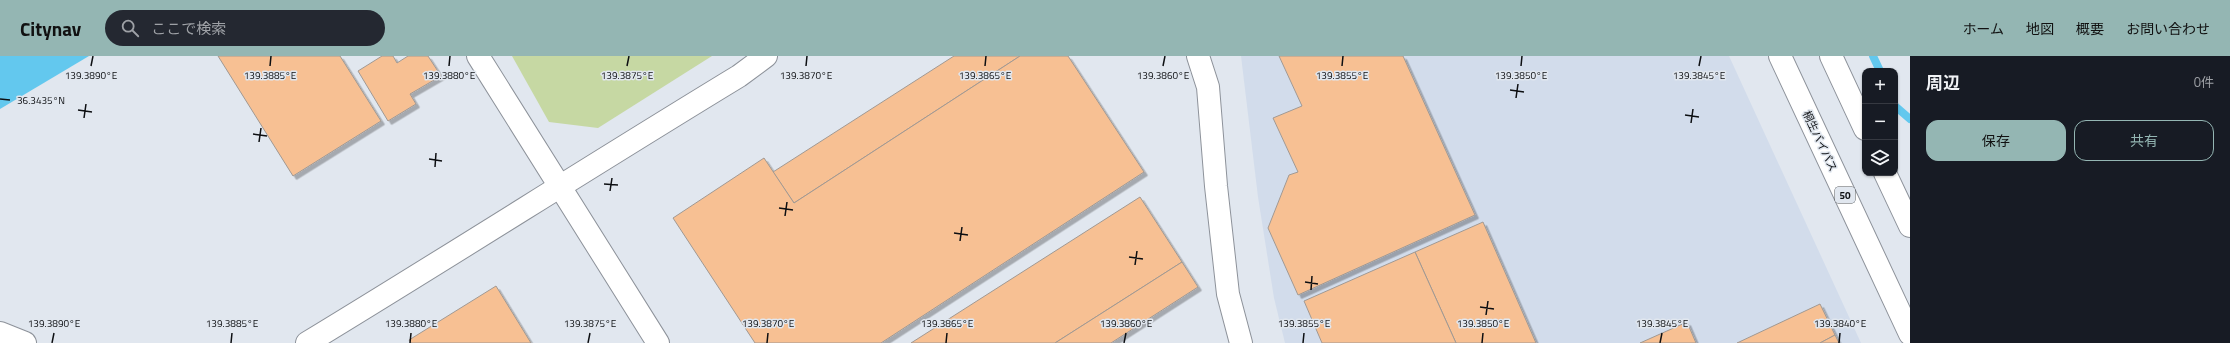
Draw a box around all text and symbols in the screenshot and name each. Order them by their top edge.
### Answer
search box [105,10,385,46]
text: Citynav [20,14,81,43]
icon: search [119,17,141,39]
text: ここで検索 [151,17,226,40]
text: ホーム [1962,18,2004,39]
text: 地図 [2026,18,2054,39]
text: 概要 [2076,18,2104,39]
text: お問い合わせ [2126,18,2210,39]
text: 139.3890°E [65,68,118,83]
text: 139.3885°E [244,68,297,83]
text: 139.3880°E [423,68,476,83]
text: 139.3875°E [601,68,654,83]
text: 139.3870°E [780,68,833,83]
text: 139.3865°E [959,68,1012,83]
text: 139.3860°E [1137,68,1190,83]
text: 139.3855°E [1316,68,1369,83]
text: 139.3850°E [1495,68,1548,83]
text: 139.3845°E [1673,68,1726,83]
map controls [1862,68,1898,176]
button: + [1862,68,1898,104]
text: 周辺 [1926,70,1960,96]
text: 0件 [2194,72,2214,92]
text: 36.3435°N [17,93,65,108]
button: − [1862,104,1898,140]
street label: 桐生バイパス [1799,108,1841,174]
button: 保存 [1926,120,2066,161]
button: 共有 [2074,120,2214,161]
button: layers [1862,140,1898,176]
road number: 50 [1835,187,1855,203]
text: 139.3890°E [28,316,81,331]
text: 139.3885°E [206,316,259,331]
text: 139.3880°E [385,316,438,331]
text: 139.3875°E [564,316,617,331]
text: 139.3870°E [742,316,795,331]
text: 139.3865°E [921,316,974,331]
text: 139.3860°E [1100,316,1153,331]
text: 139.3855°E [1278,316,1331,331]
text: 139.3850°E [1457,316,1510,331]
text: 139.3845°E [1636,316,1689,331]
text: 139.3840°E [1814,316,1867,331]

